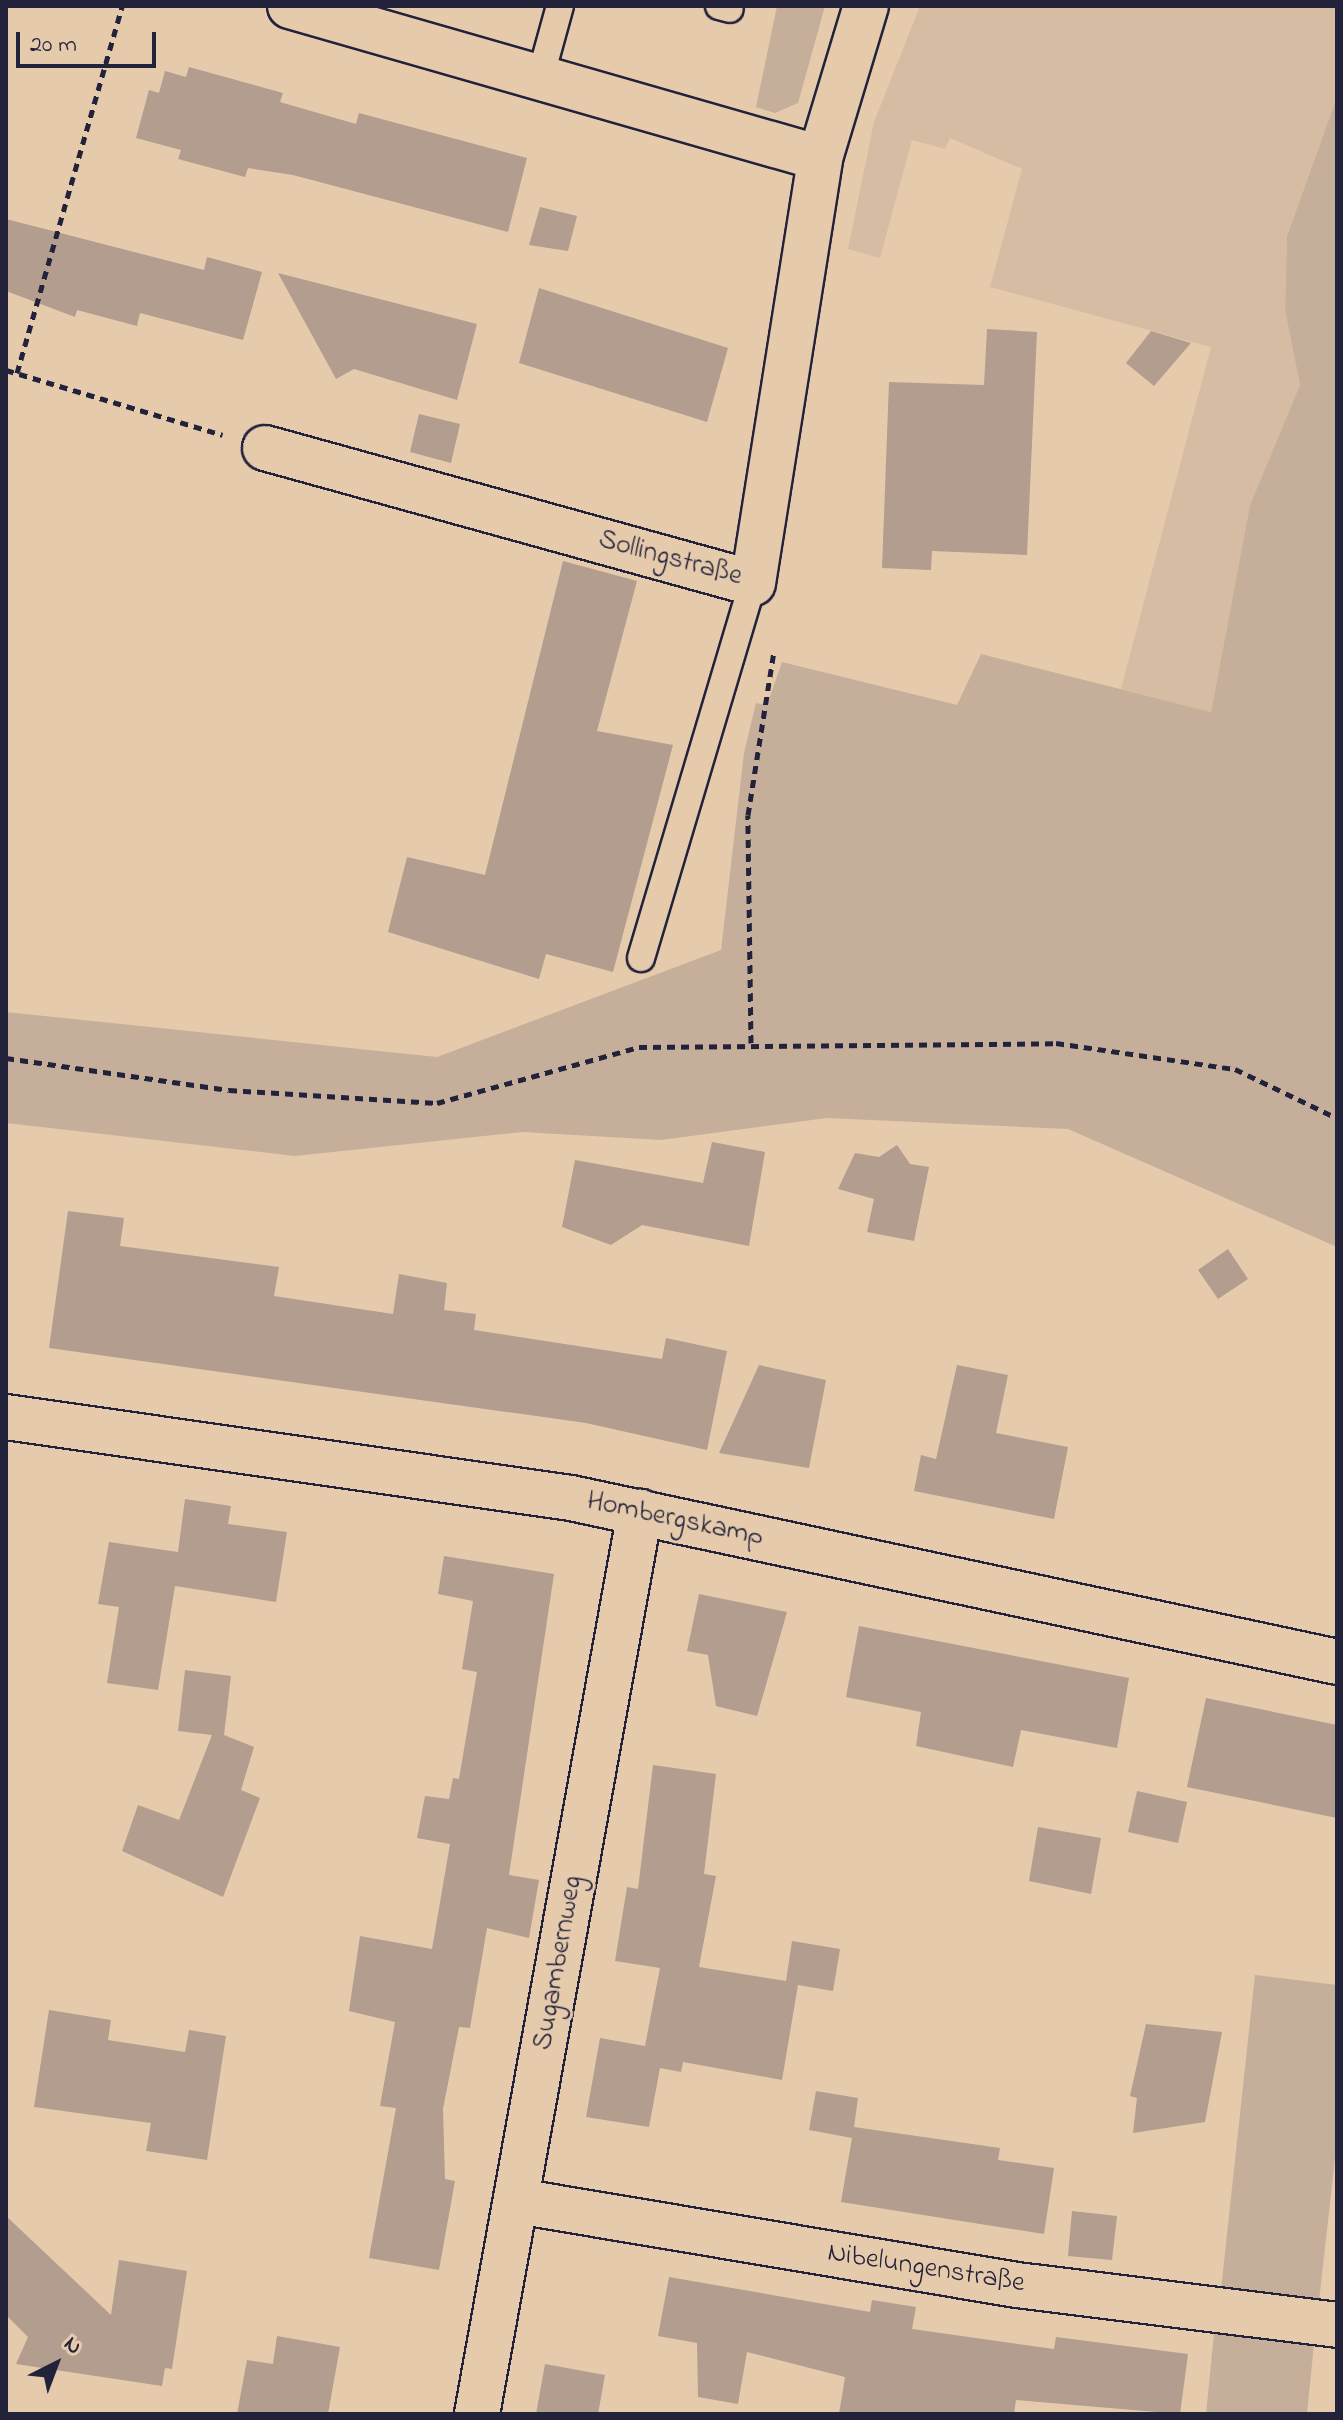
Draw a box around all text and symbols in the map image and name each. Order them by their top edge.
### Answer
scale bar [20,16,160,66]
text: 20 m [30,28,77,63]
street label: Sollingstraße [595,524,745,594]
street label: Hombergskamp [584,1485,766,1555]
street label: Sugambernweg [527,1873,591,2053]
street label: Nibelungenstraße [825,2237,1027,2301]
north arrow [16,2324,96,2404]
text: N [56,2329,88,2363]

